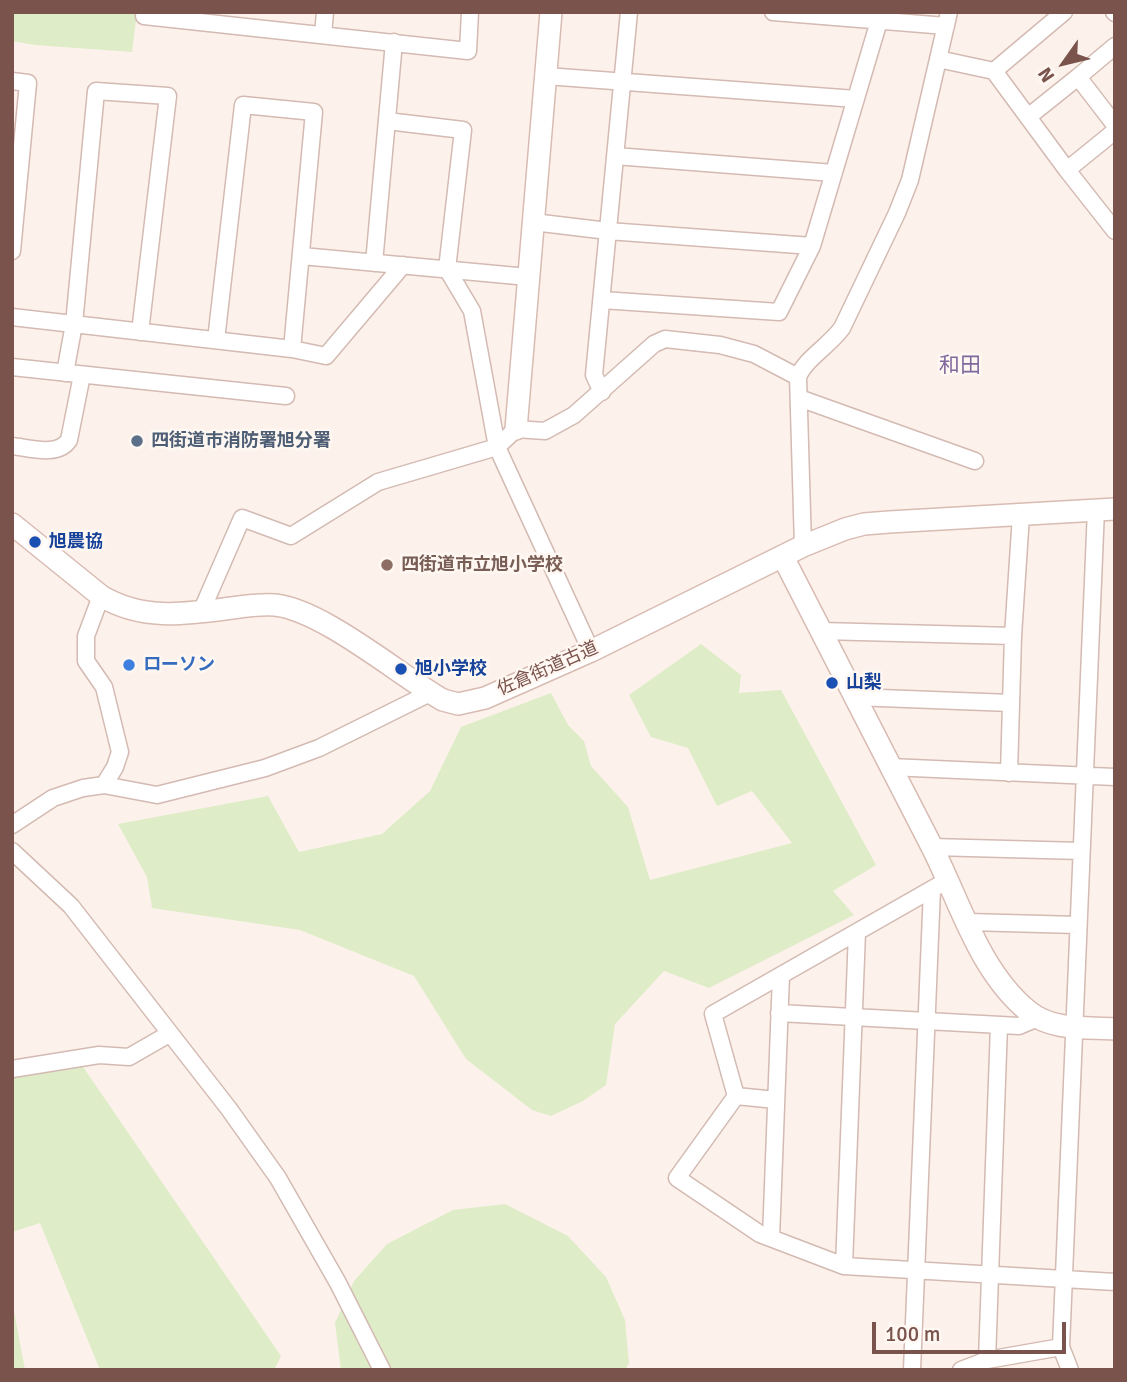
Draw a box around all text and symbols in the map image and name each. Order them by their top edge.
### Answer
north arrow [1029,28,1099,98]
text: N [1033,63,1060,87]
district label: 和田 [939,353,981,379]
place label: 四街道市消防署旭分署 [151,430,331,452]
marker: 四街道市消防署旭分署 [129,433,145,449]
place label: 旭農協 [49,531,103,553]
marker: 旭農協 [27,534,43,550]
place label: 四街道市立旭小学校 [401,554,563,576]
marker: 四街道市立旭小学校 [379,557,395,573]
street label: 佐倉街道古道 [494,637,602,701]
place label: ローソン [143,654,215,676]
marker: ローソン [121,657,137,673]
place label: 旭小学校 [415,658,487,680]
marker: 旭小学校 [393,661,409,677]
place label: 山梨 [846,672,882,694]
marker: 山梨 [824,675,840,691]
scale bar [875,1308,1069,1352]
text: 100 m [885,1321,940,1347]

